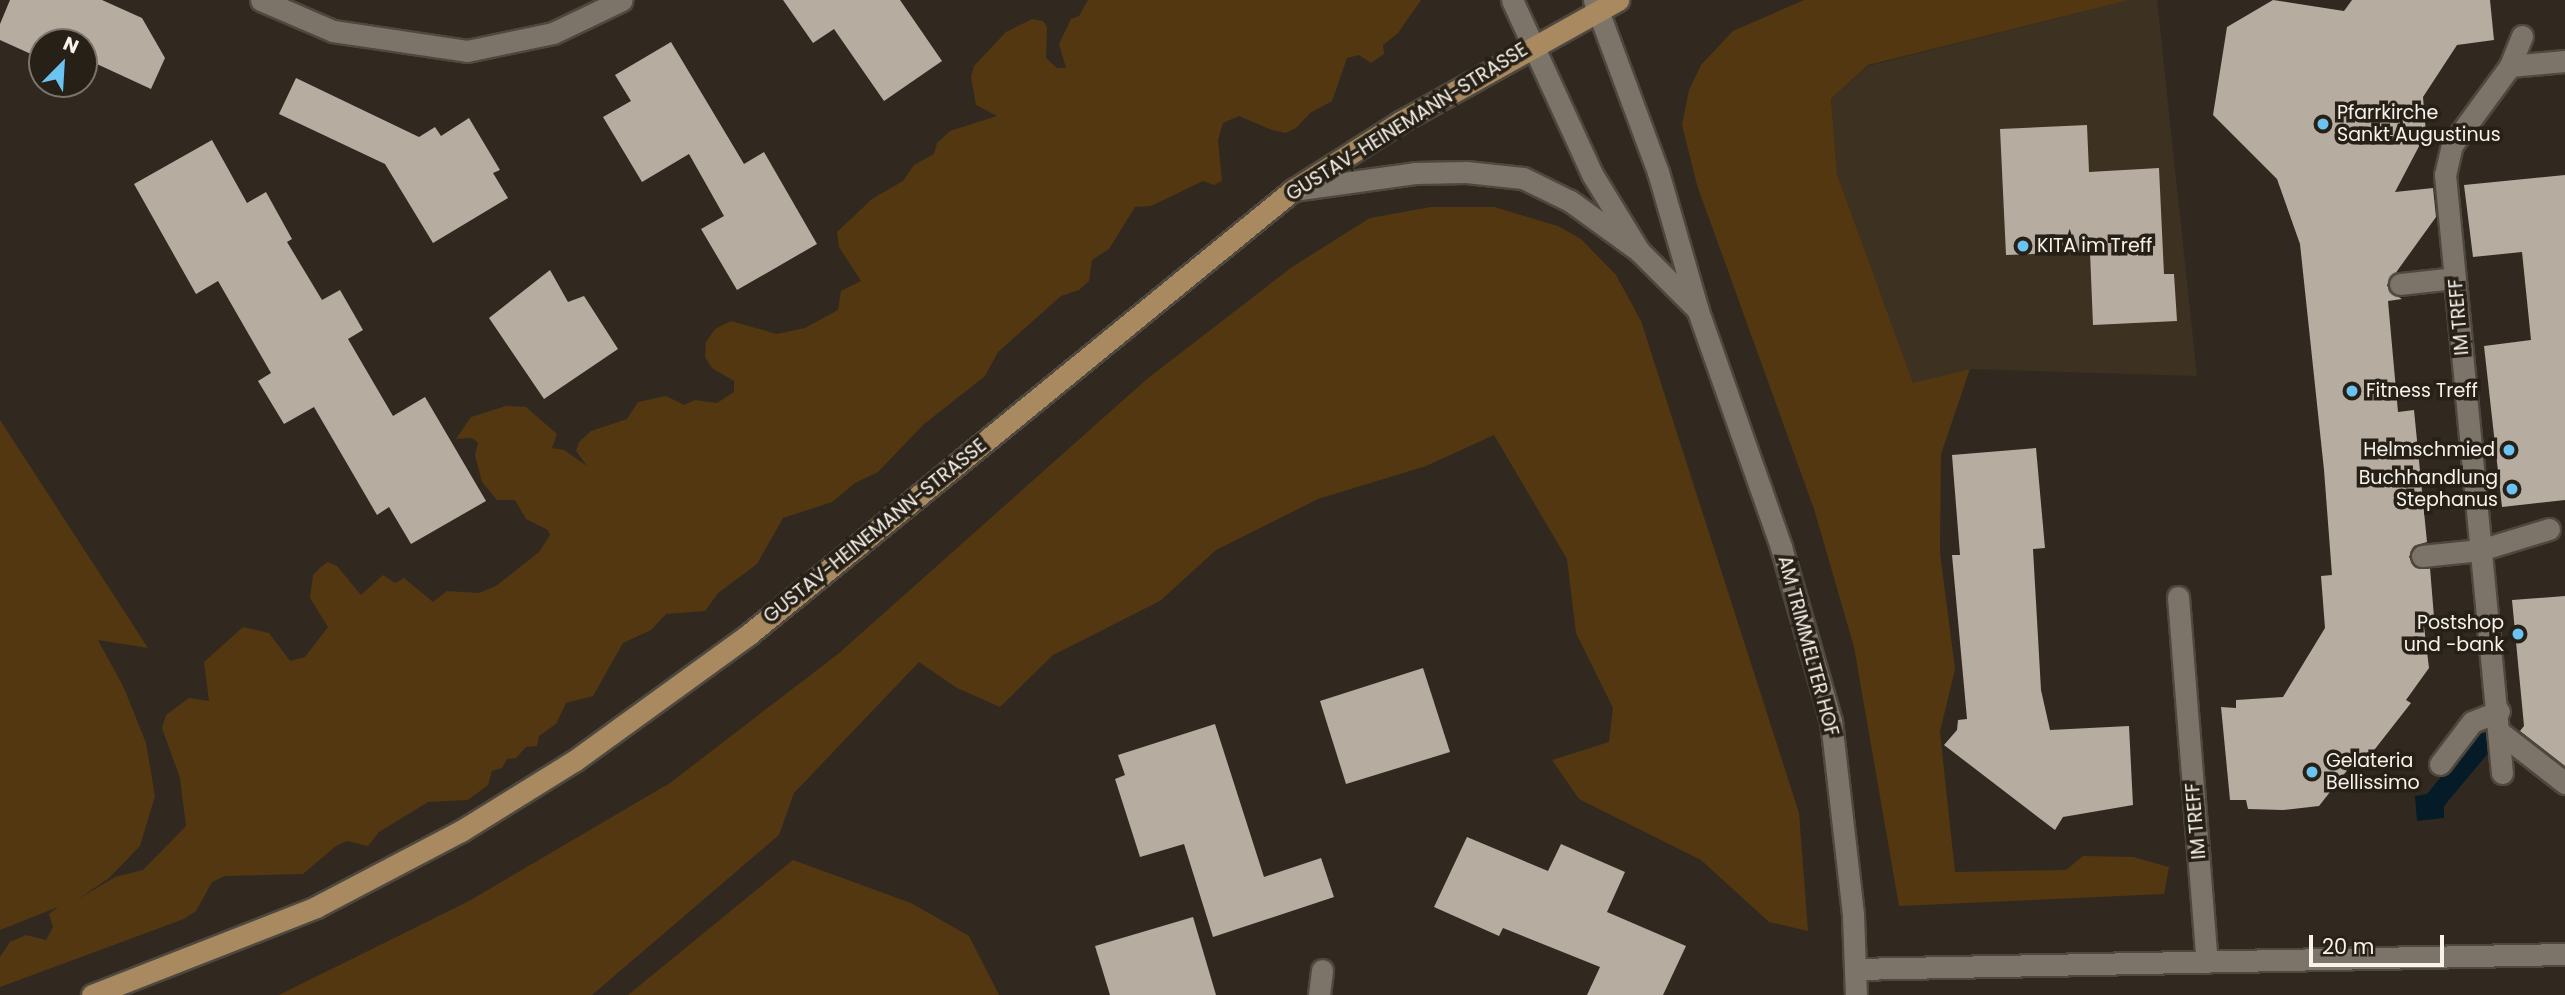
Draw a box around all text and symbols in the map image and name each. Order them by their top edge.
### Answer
north arrow [28,28,98,98]
text: N [59,30,83,60]
street label: GUSTAV-HEINEMANN-STRASSE [1282,38,1532,206]
place label: Pfarrkirche Sankt Augustinus [2337,102,2501,146]
marker: Pfarrkirche Sankt Augustinus [2315,116,2331,132]
place label: KITA im Treff [2037,235,2152,257]
marker: KITA im Treff [2015,238,2031,254]
street label: IM TREFF [2444,278,2474,356]
place label: Fitness Treff [2366,380,2478,402]
marker: Fitness Treff [2344,383,2360,399]
street label: GUSTAV-HEINEMANN-STRASSE [759,434,991,628]
place label: Helmschmied [2363,439,2495,461]
marker: Helmschmied [2501,442,2517,458]
place label: Buchhandlung Stephanus [2359,467,2498,511]
marker: Buchhandlung Stephanus [2504,481,2520,497]
street label: AM TRIMMELTER HOF [1773,553,1843,739]
place label: Postshop und -bank [2404,612,2504,656]
marker: Postshop und -bank [2510,626,2526,642]
place label: Gelateria Bellissimo [2326,750,2420,794]
marker: Gelateria Bellissimo [2304,764,2320,780]
street label: IM TREFF [2181,782,2211,860]
scale bar [2313,922,2448,966]
text: 20 m [2322,932,2375,961]

